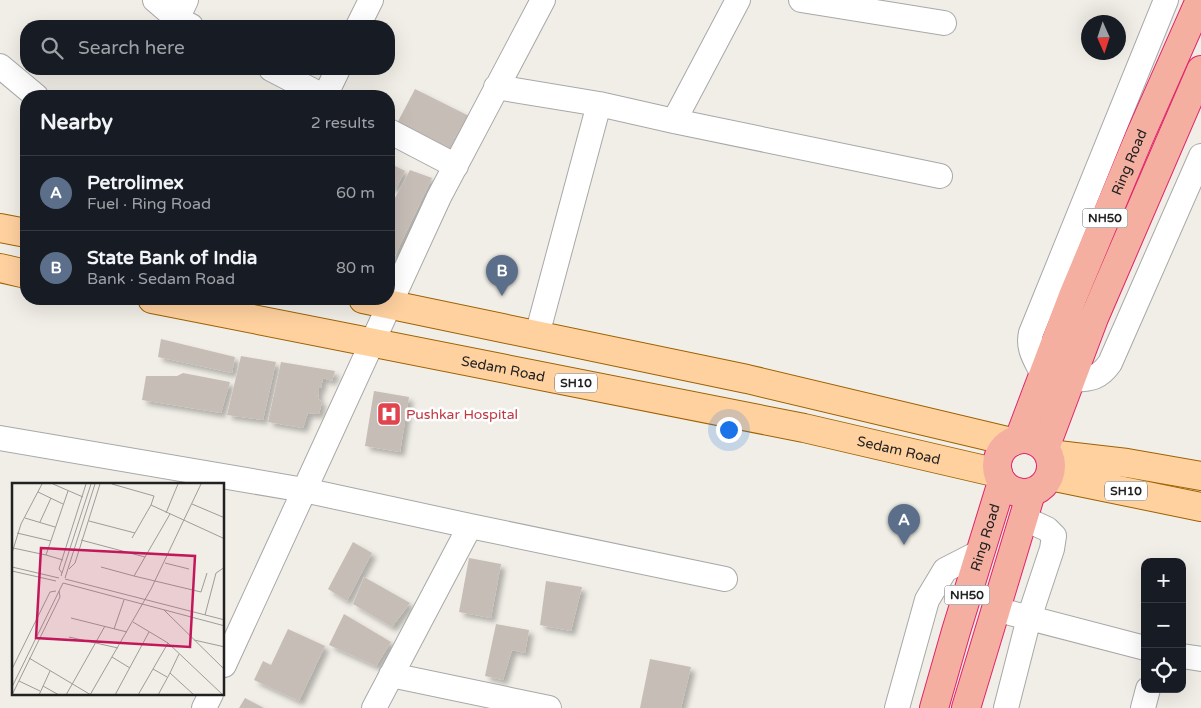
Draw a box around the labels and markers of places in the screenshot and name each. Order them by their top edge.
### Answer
pin: B [486,255,518,296]
hospital icon: Pushkar Hospital [376,401,402,427]
place label: Pushkar Hospital [406,406,518,423]
pin: A [888,504,920,545]

